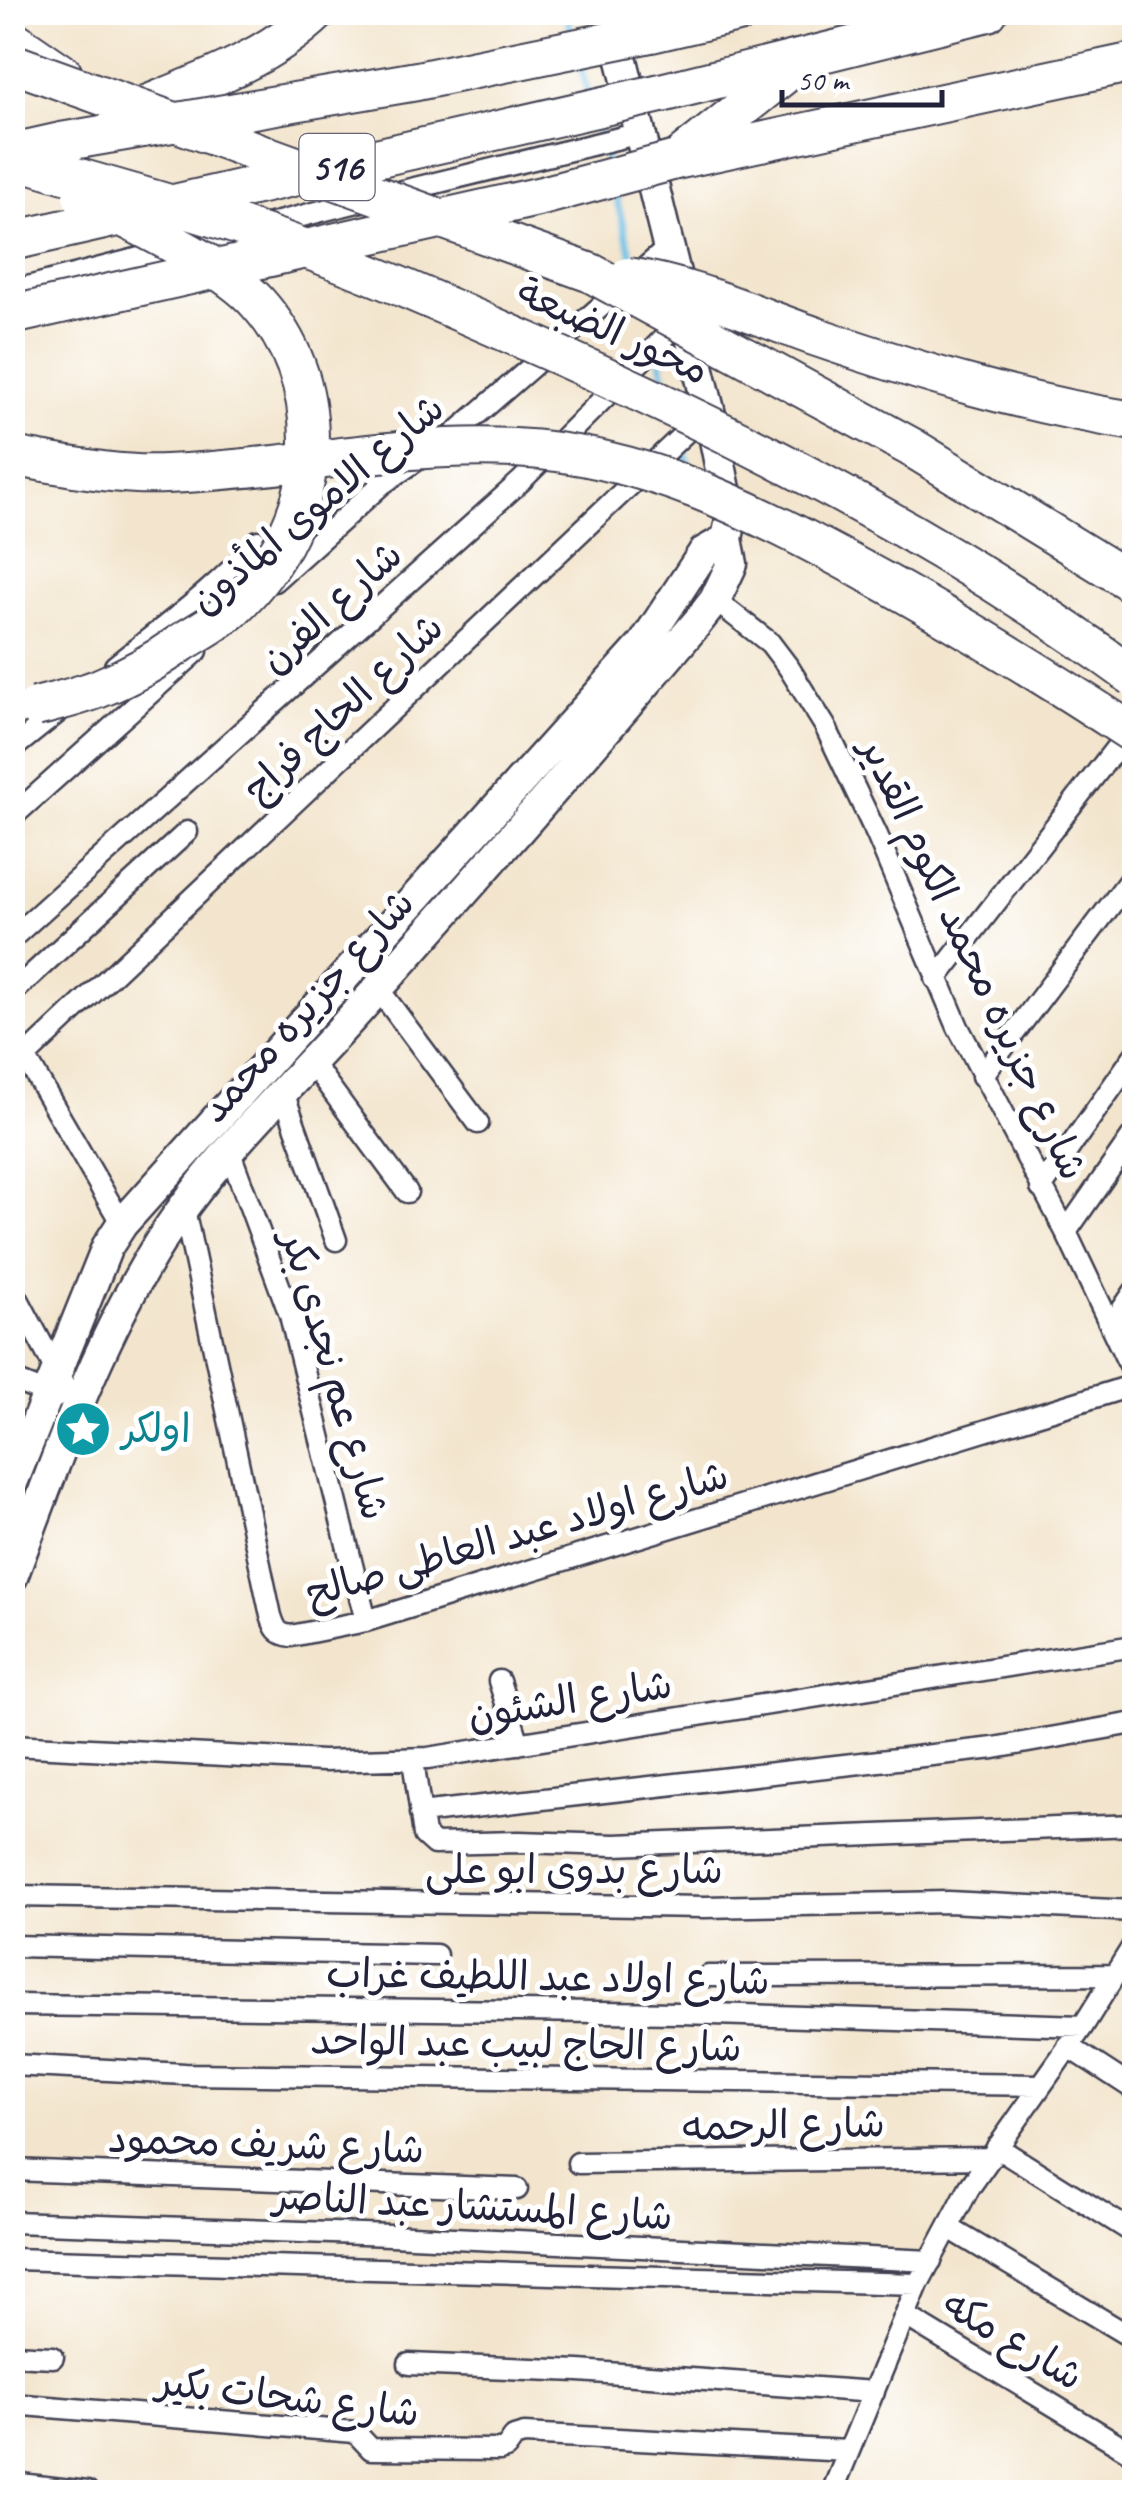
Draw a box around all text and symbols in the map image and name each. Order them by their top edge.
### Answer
scale bar [782,45,942,107]
text: 50 m [797,61,850,99]
road number: 516 [300,134,374,200]
street label: محور الضبعة [509,267,717,395]
street label: شارع الاموى المأذون [180,383,456,626]
street label: شارع الفرن [249,530,414,686]
street label: شارع الحاج فراج [232,602,455,815]
street label: شارع جزيره محمد الكوم القدير [844,727,1099,1190]
street label: شارع جزيره محمد [189,879,427,1135]
street label: شارع عم نجدى بكر [264,1222,400,1527]
place icon: اولكر [53,1399,113,1459]
place label: اولكر [119,1404,191,1454]
street label: شارع اولاد عبد العاطى صالح [300,1450,735,1620]
street label: شارع الشئون [464,1659,676,1743]
street label: شارع بدوى ابو على [425,1845,723,1897]
street label: شارع اولاد عبد اللطيف غراب [326,1948,770,2008]
street label: شارع الحاج لبيب عبد الواحد [310,2015,742,2075]
street label: شارع الرحمه [681,2098,885,2154]
street label: شارع شريف محمود [107,2113,425,2177]
street label: شارع المستشار عبد الناصر [269,2170,674,2243]
street label: شارع مكه [933,2279,1092,2403]
street label: شارع شحات بكير [151,2356,422,2440]

